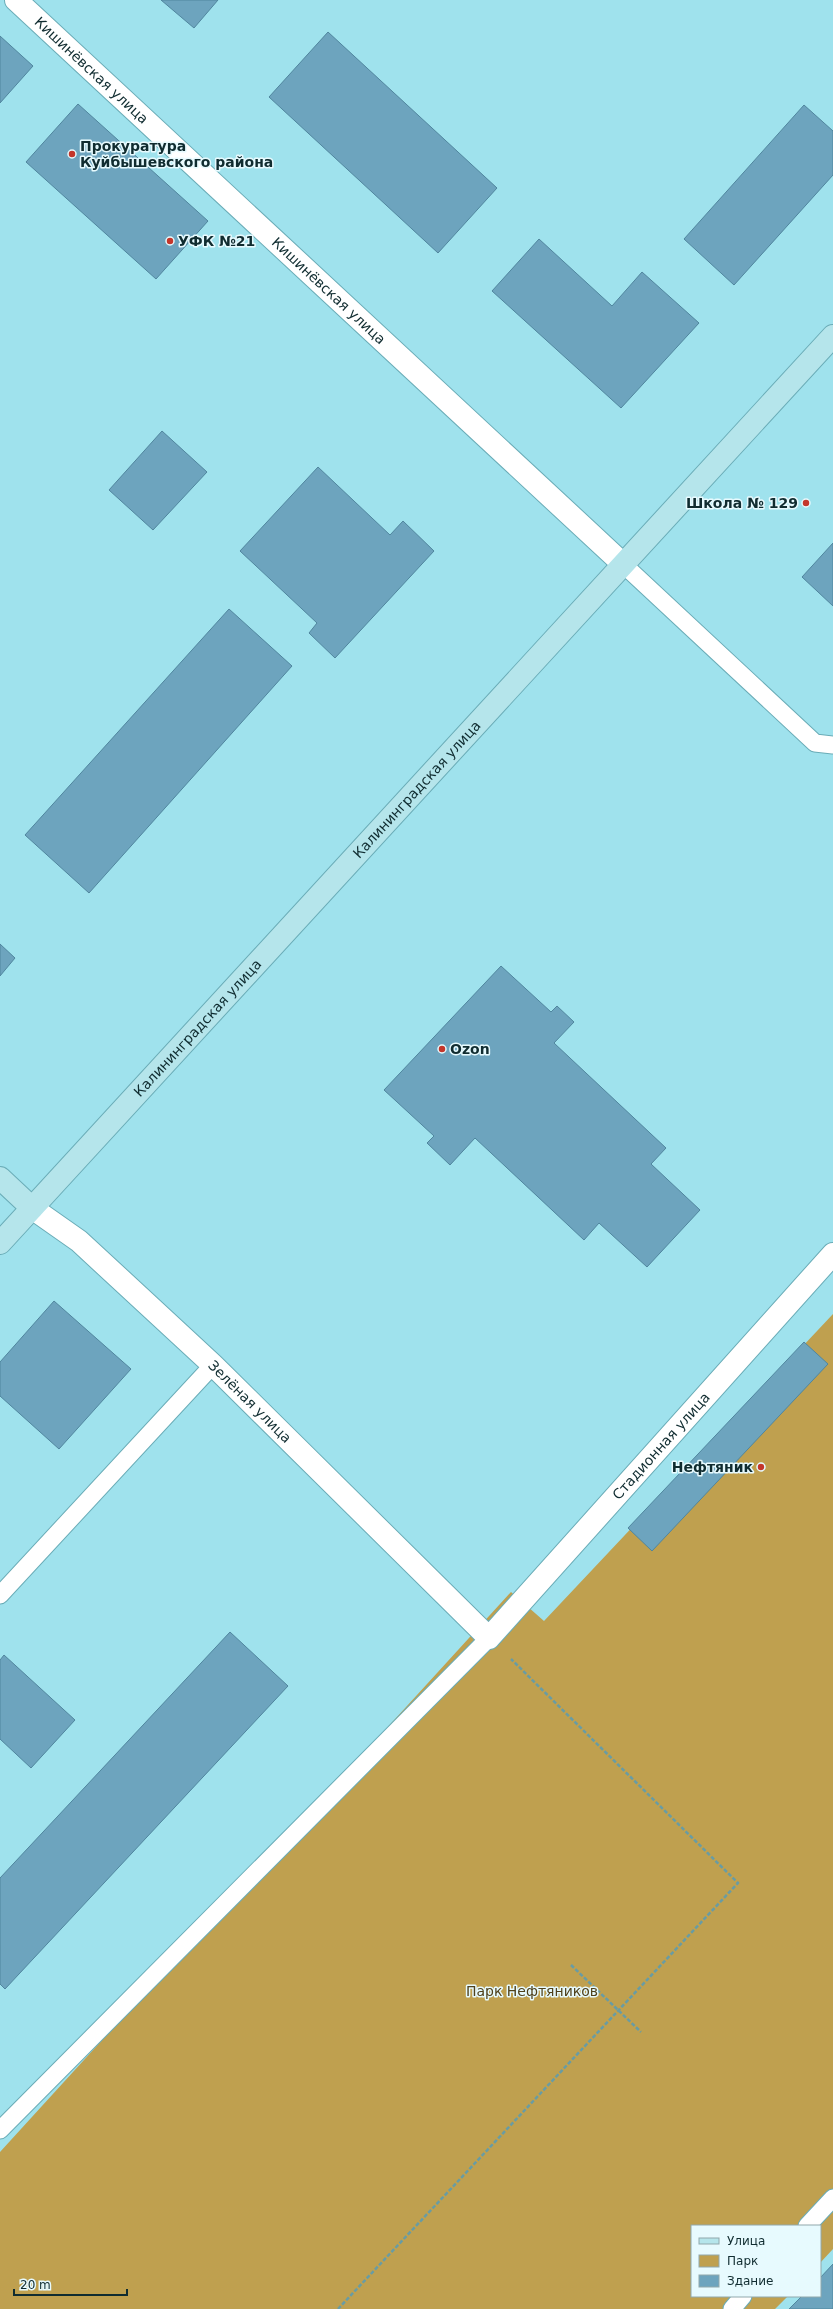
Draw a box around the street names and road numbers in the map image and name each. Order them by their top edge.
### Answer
street label: Кишинёвская улица [31,13,152,127]
street label: Кишинёвская улица [269,234,389,347]
street label: Калининградская улица [350,717,484,861]
street label: Калининградская улица [131,956,265,1100]
street label: Зелёная улица [205,1357,295,1446]
street label: Стадионная улица [609,1389,713,1503]

